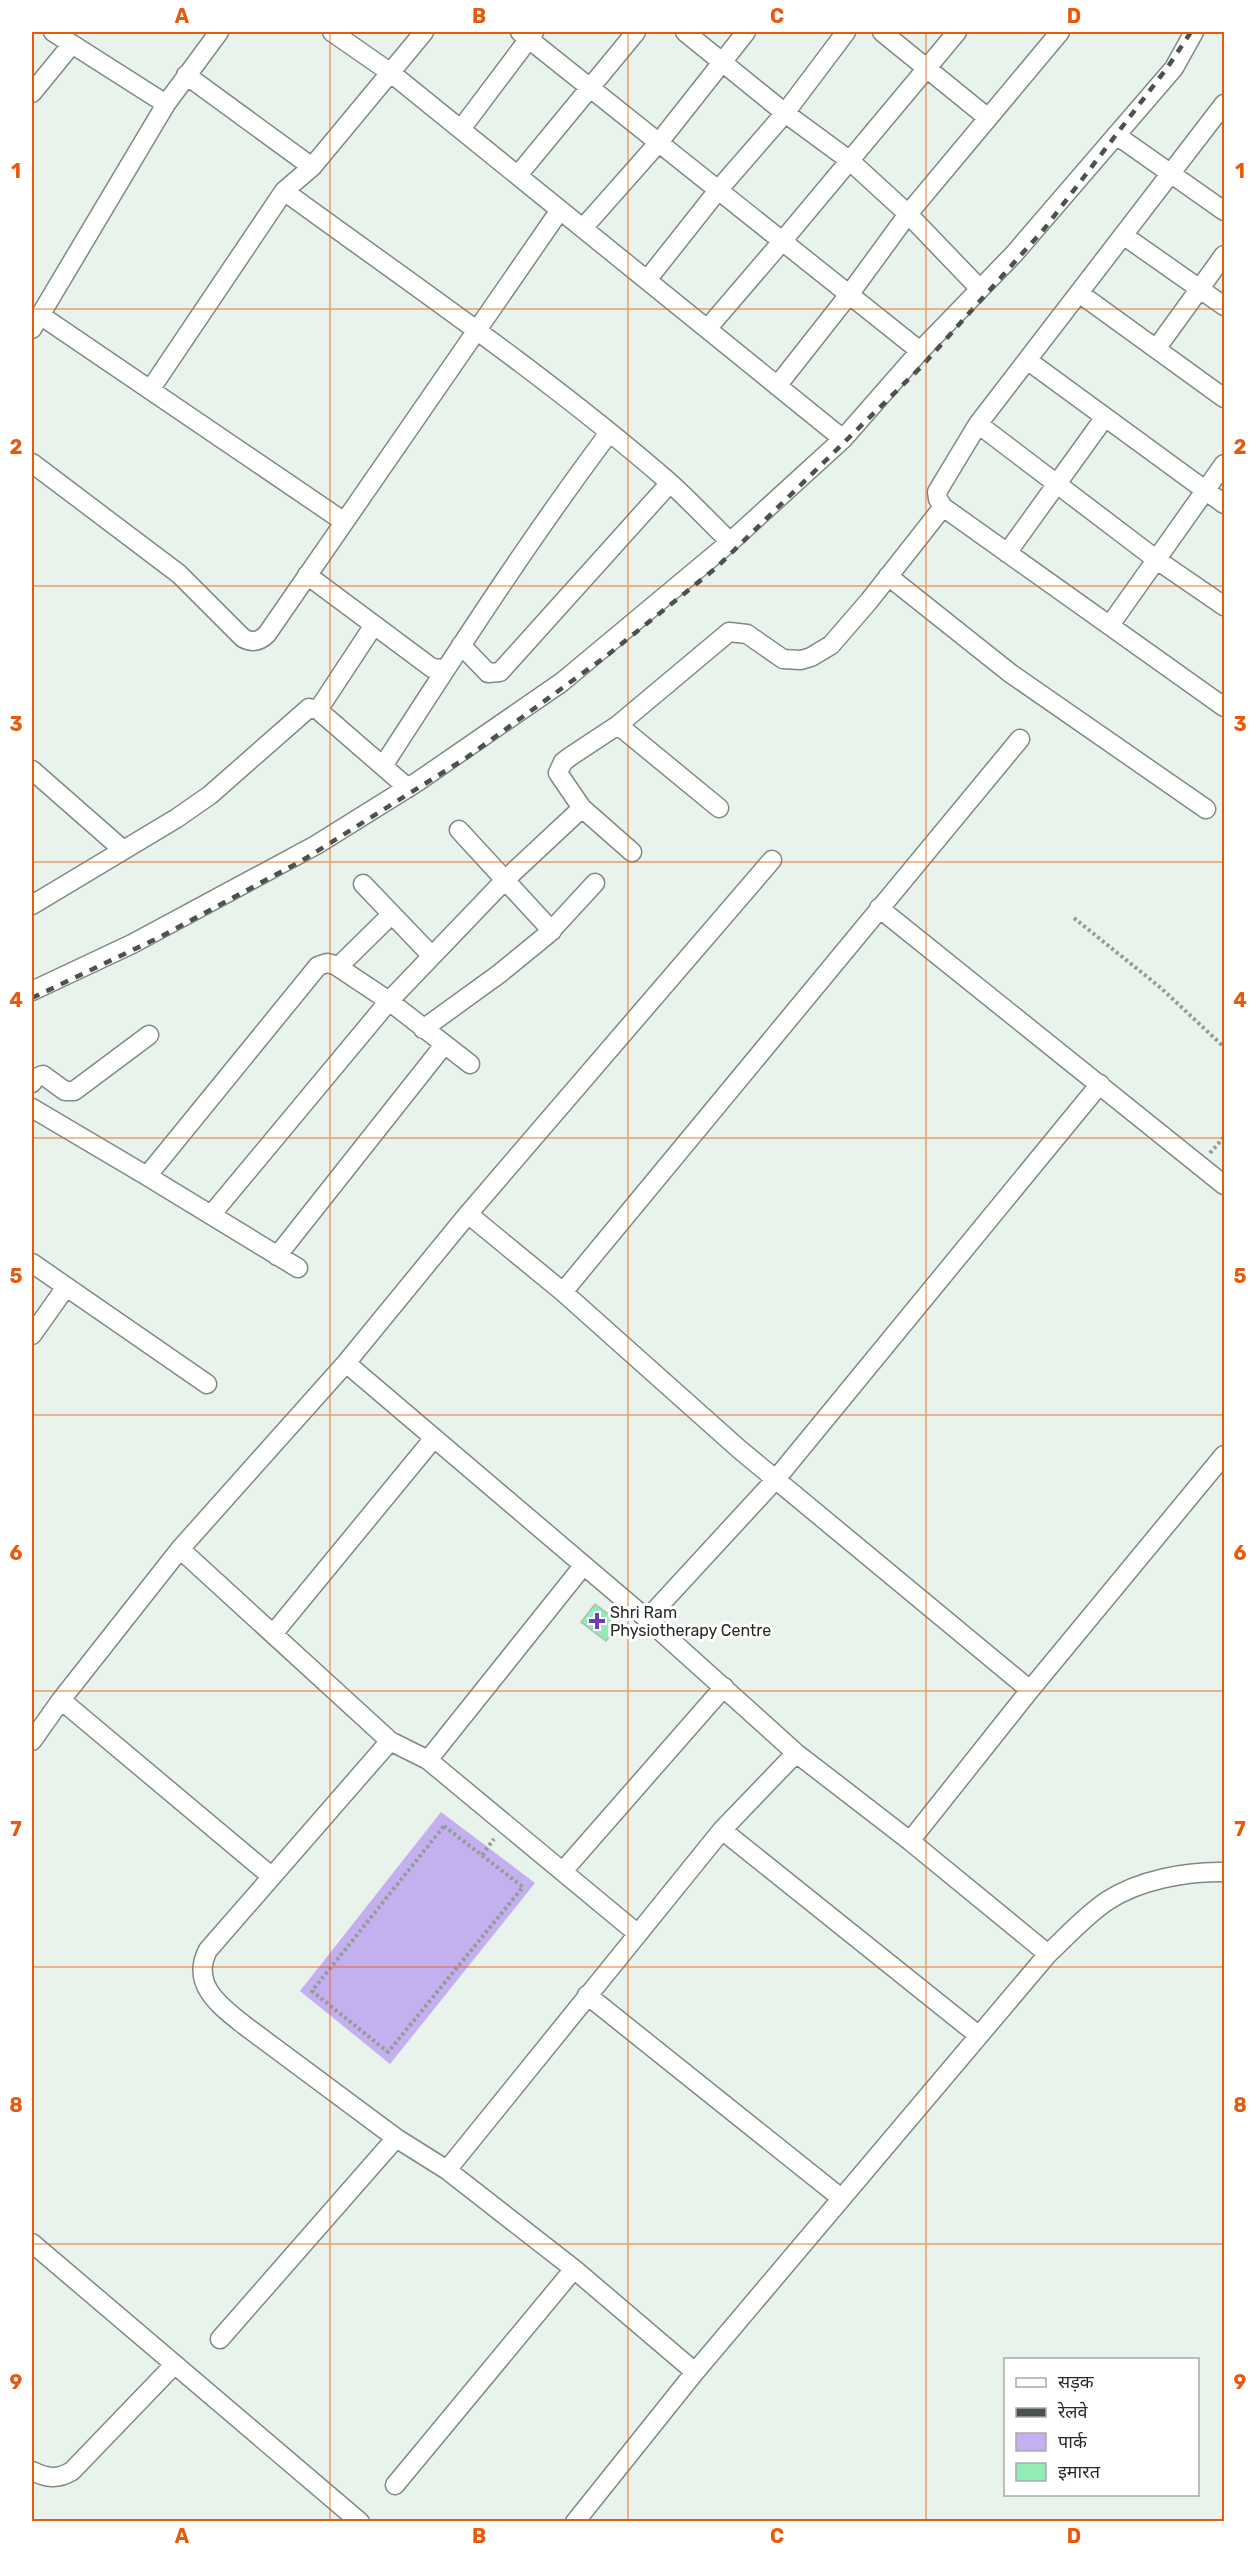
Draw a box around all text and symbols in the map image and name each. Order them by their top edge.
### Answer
text: A [175,4,190,28]
text: B [472,4,486,28]
text: C [770,4,784,28]
text: D [1067,4,1081,28]
text: 1 [11,159,21,183]
text: 1 [1235,159,1245,183]
text: 2 [10,435,23,459]
text: 2 [1234,435,1247,459]
text: 3 [9,712,23,736]
text: 3 [1233,712,1247,736]
text: 4 [9,988,23,1012]
text: 4 [1233,988,1247,1012]
text: 5 [10,1264,23,1288]
text: 5 [1234,1264,1247,1288]
text: 6 [9,1541,23,1565]
text: 6 [1233,1541,1247,1565]
place label: Shri Ram Physiotherapy Centre [610,1603,771,1640]
marker: Shri Ram Physiotherapy Centre [588,1612,606,1630]
text: 7 [10,1817,22,1841]
text: 7 [1234,1817,1246,1841]
text: 8 [9,2093,23,2117]
text: 8 [1233,2093,1247,2117]
legend [1004,2358,1199,2496]
text: 9 [10,2370,23,2394]
text: 9 [1234,2370,1247,2394]
text: सड़क [1058,2371,1095,2393]
text: रेलवे [1057,2401,1089,2423]
text: पार्क [1058,2431,1088,2453]
text: इमारत [1058,2461,1101,2483]
text: A [175,2524,190,2548]
text: B [472,2524,486,2548]
text: C [770,2524,784,2548]
text: D [1067,2524,1081,2548]

